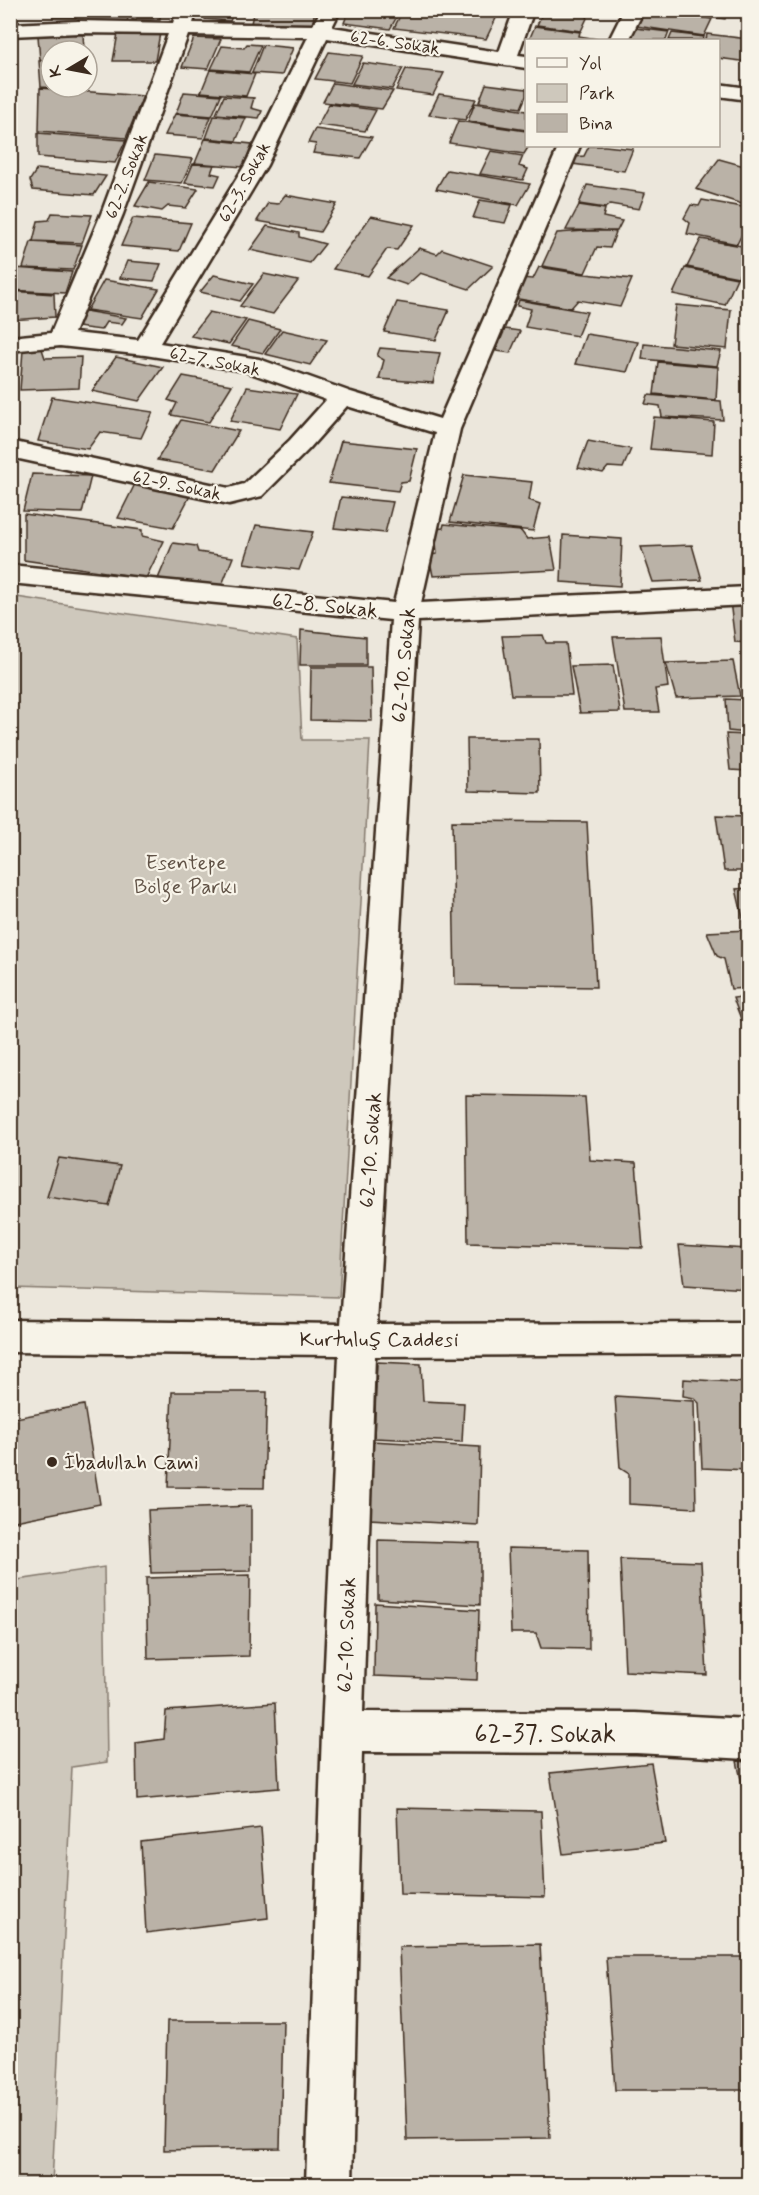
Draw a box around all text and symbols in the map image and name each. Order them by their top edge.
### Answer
street label: 62-6. Sokak [349,25,441,61]
north arrow [39,39,99,99]
legend [525,39,720,147]
text: Yol [579,52,602,76]
text: K [44,63,67,79]
text: Park [579,82,615,106]
text: Bina [579,112,613,136]
street label: 62-2. Sokak [100,130,154,223]
street label: 62-3. Sokak [213,138,277,227]
street label: 62-7. Sokak [167,341,262,383]
street label: 62-9. Sokak [130,465,223,507]
street label: 62-8. Sokak [271,587,379,625]
street label: 62-10. Sokak [385,606,423,724]
park label: Esentepe Bölge Parkı [134,849,238,903]
street label: 62-10. Sokak [353,1091,389,1209]
street label: Kurtuluş Caddesi [299,1326,459,1354]
place label: İbadullah Cami [64,1449,199,1477]
marker: İbadullah Cami [45,1455,59,1469]
street label: 62-10. Sokak [331,1577,363,1693]
street label: 62-37. Sokak [474,1718,616,1752]

